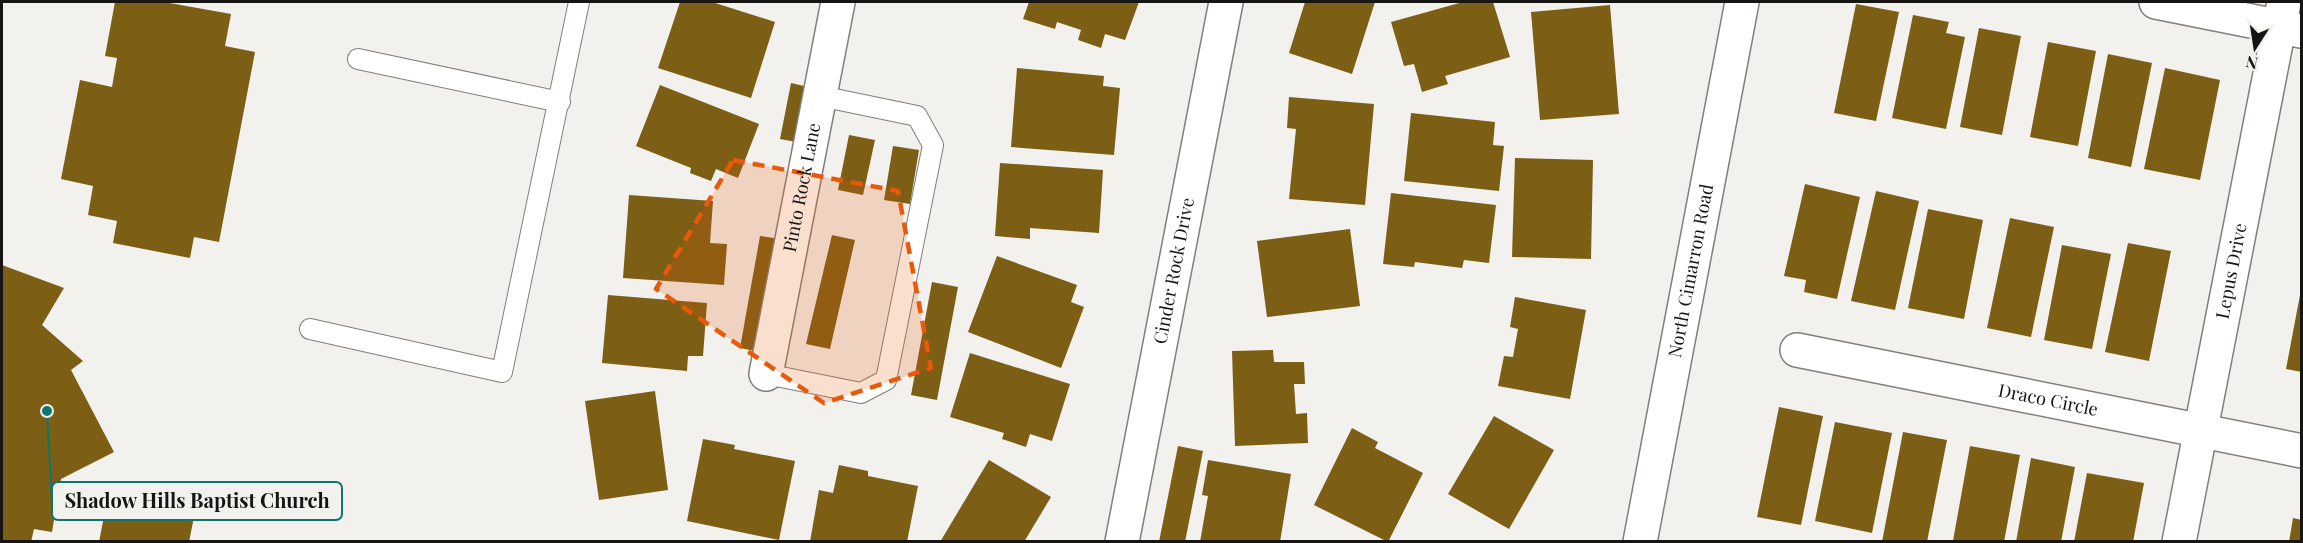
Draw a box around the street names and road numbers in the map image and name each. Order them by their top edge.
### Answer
street label: Pinto Rock Lane [777,121,825,254]
street label: North Cimarron Road [1662,181,1718,359]
street label: Cinder Rock Drive [1147,196,1199,346]
street label: Lepus Drive [2210,221,2252,321]
street label: Draco Circle [1996,378,2100,421]

